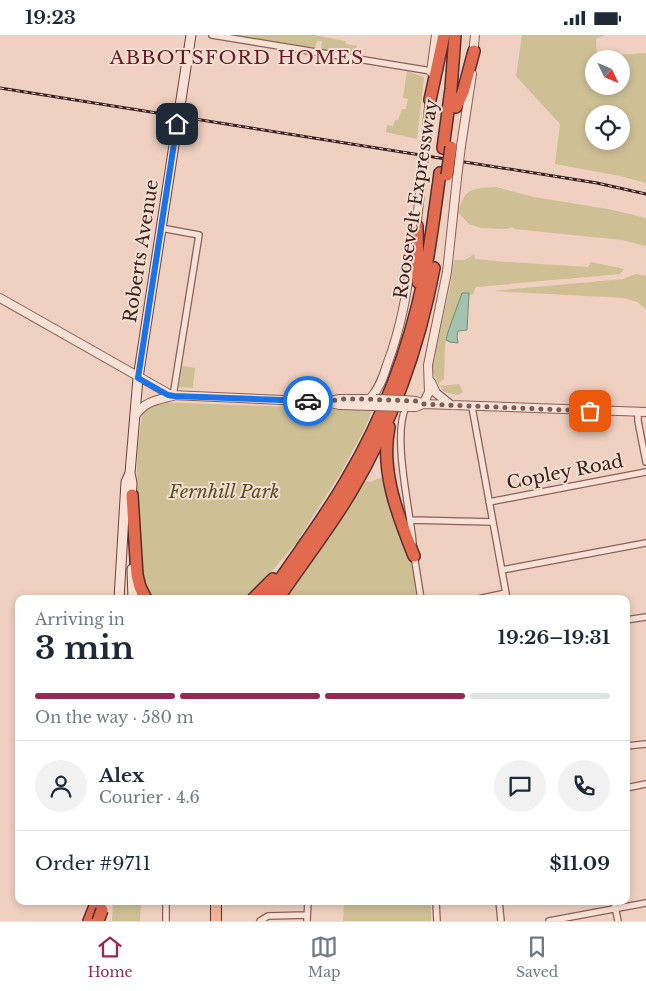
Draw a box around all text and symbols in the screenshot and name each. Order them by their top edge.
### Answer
text: 19:23 [25,6,76,29]
district label: ABBOTSFORD HOMES [109,46,364,69]
north arrow [585,50,630,95]
map controls [585,50,630,150]
street label: Roosevelt Expressway [389,97,443,300]
pin [156,103,198,145]
button: locate [585,105,630,150]
icon: home [163,110,191,138]
street label: Roberts Avenue [119,178,163,324]
courier [283,376,333,426]
icon: car [294,387,322,415]
pin [569,390,611,432]
icon: bag [576,397,604,425]
street label: Copley Road [505,450,625,494]
park label: Fernhill Park [168,481,279,503]
text: Arriving in [35,609,125,629]
text: 19:26–19:31 [498,626,610,649]
text: 3 min [35,628,134,668]
text: On the way · 580 m [35,707,194,727]
button: person [35,760,87,812]
button: chat [494,760,546,812]
button: phone [558,760,610,812]
text: Alex [99,764,144,787]
text: Courier · 4.6 [99,787,200,807]
text: Order #9711 [35,852,151,875]
text: $11.09 [549,852,610,875]
tab: Home [88,933,133,981]
tab: Map [308,933,341,981]
tab: Saved [516,933,558,981]

